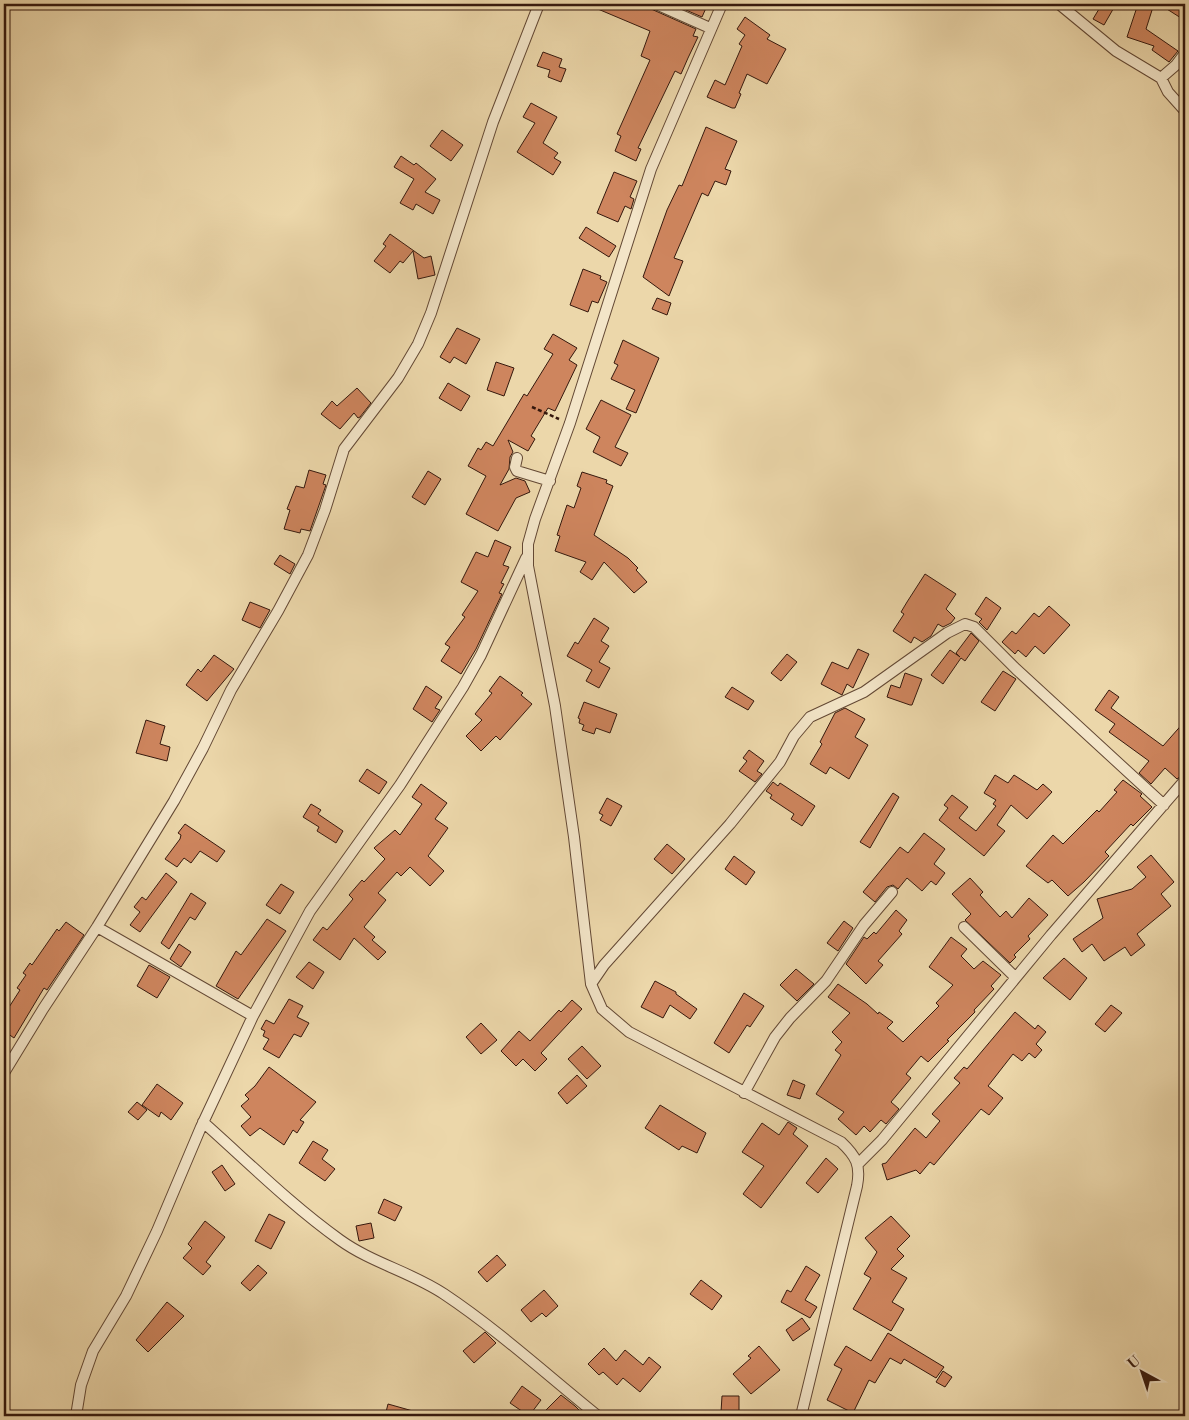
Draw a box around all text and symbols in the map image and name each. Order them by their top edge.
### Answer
north arrow [1116,1348,1166,1398]
text: U [1124,1352,1144,1373]

